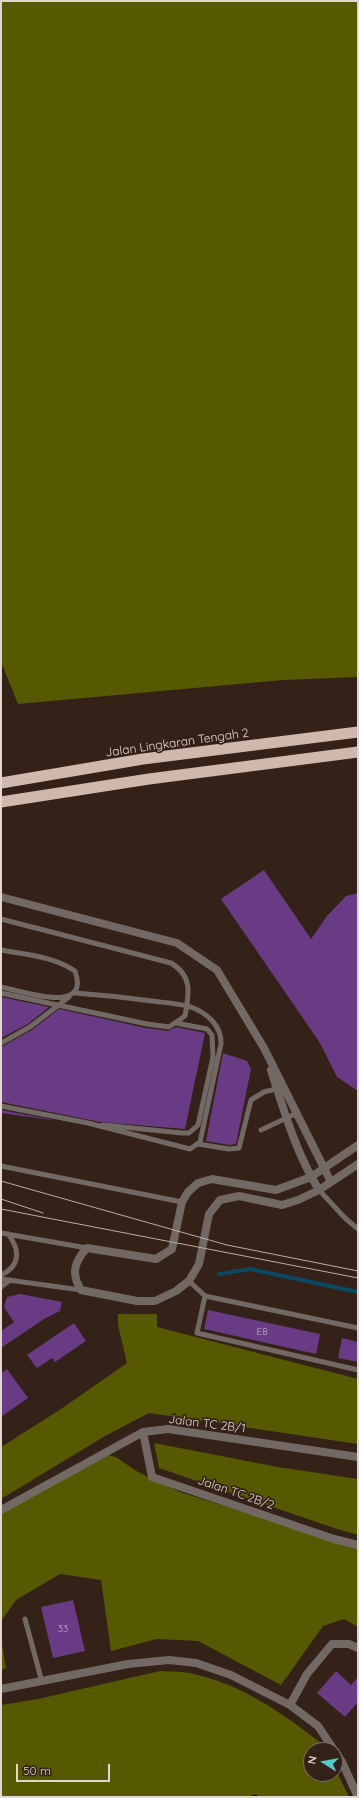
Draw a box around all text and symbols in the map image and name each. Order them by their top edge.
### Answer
street label: Jalan Lingkaran Tengah 2 [105,726,249,760]
house number: E8 [256,1326,268,1338]
street label: Jalan TC 2B/1 [168,1412,246,1436]
street label: Jalan TC 2B/2 [196,1473,276,1513]
house number: 33 [58,1623,68,1635]
north arrow [303,1742,343,1782]
text: N [305,1755,320,1765]
scale bar [18,1756,112,1782]
text: 50 m [23,1763,51,1778]

